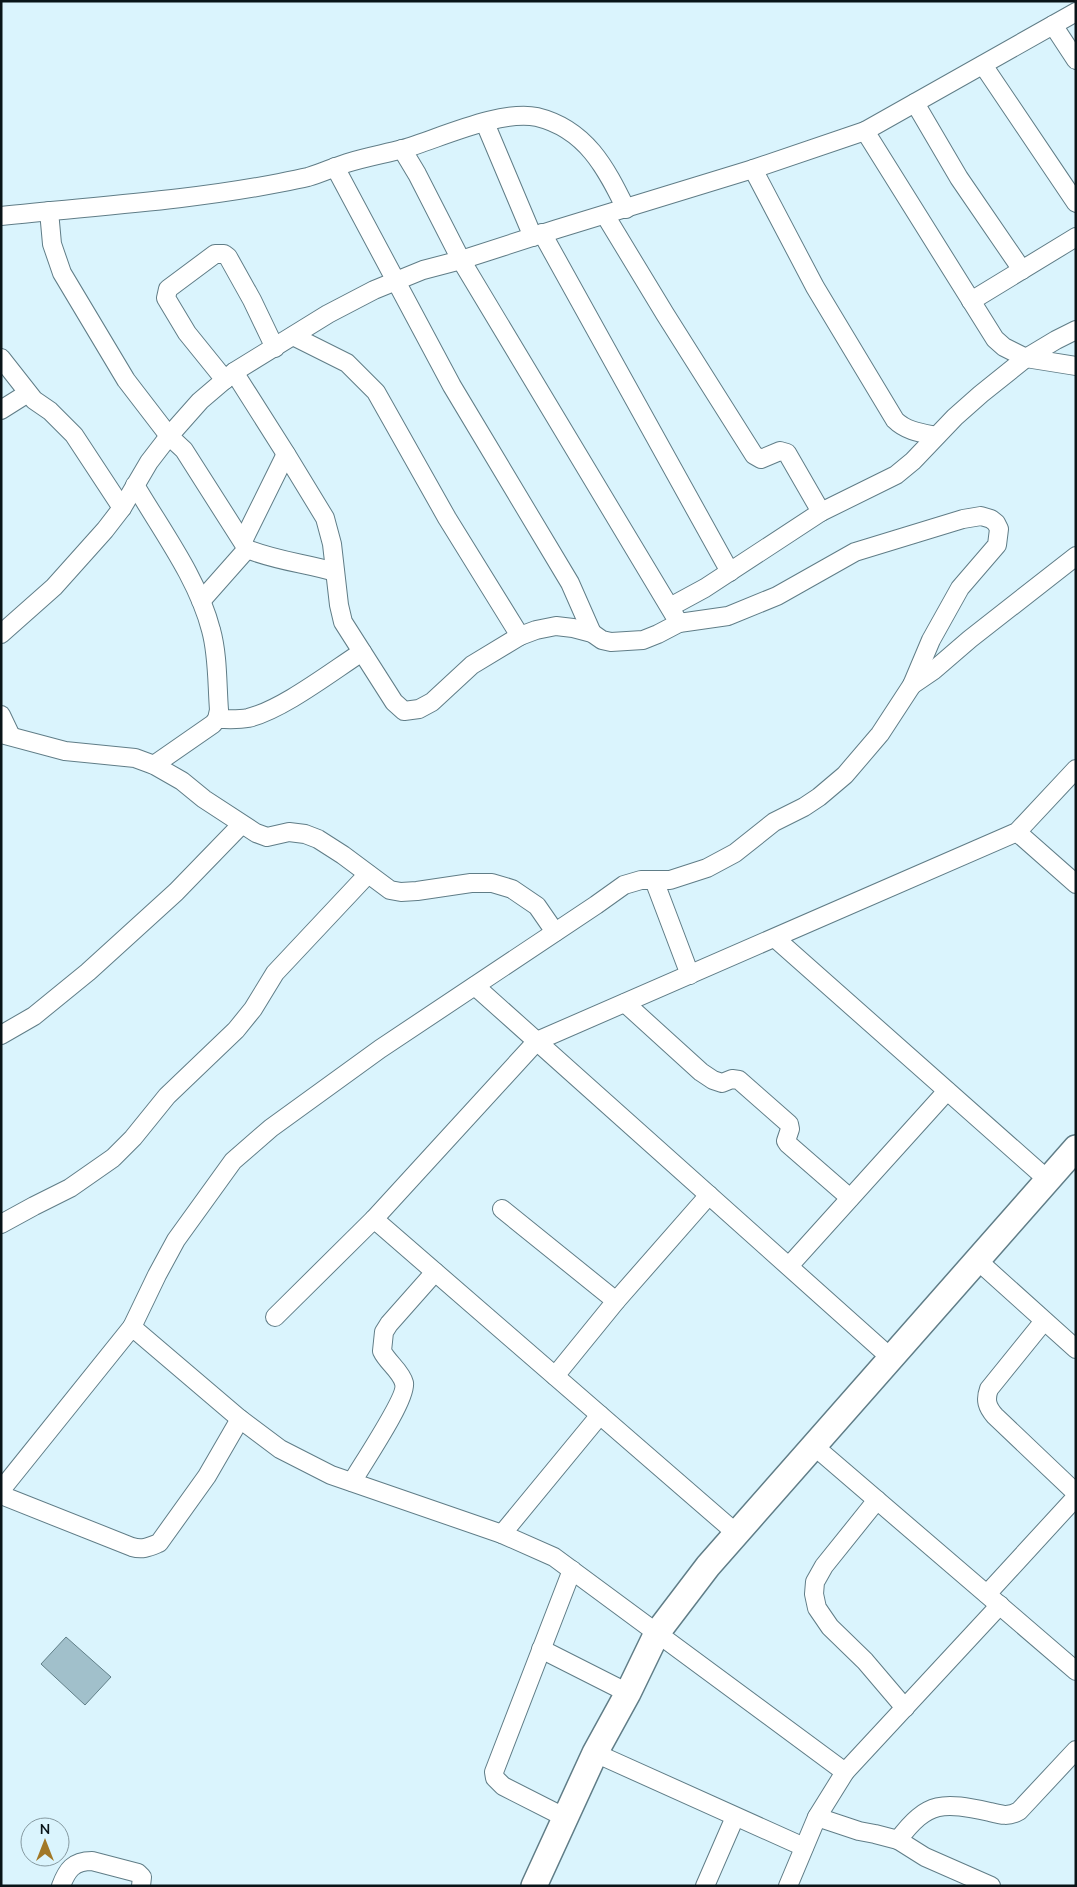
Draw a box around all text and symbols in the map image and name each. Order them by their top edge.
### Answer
north arrow [20,1817,70,1867]
text: N [40,1820,50,1839]

